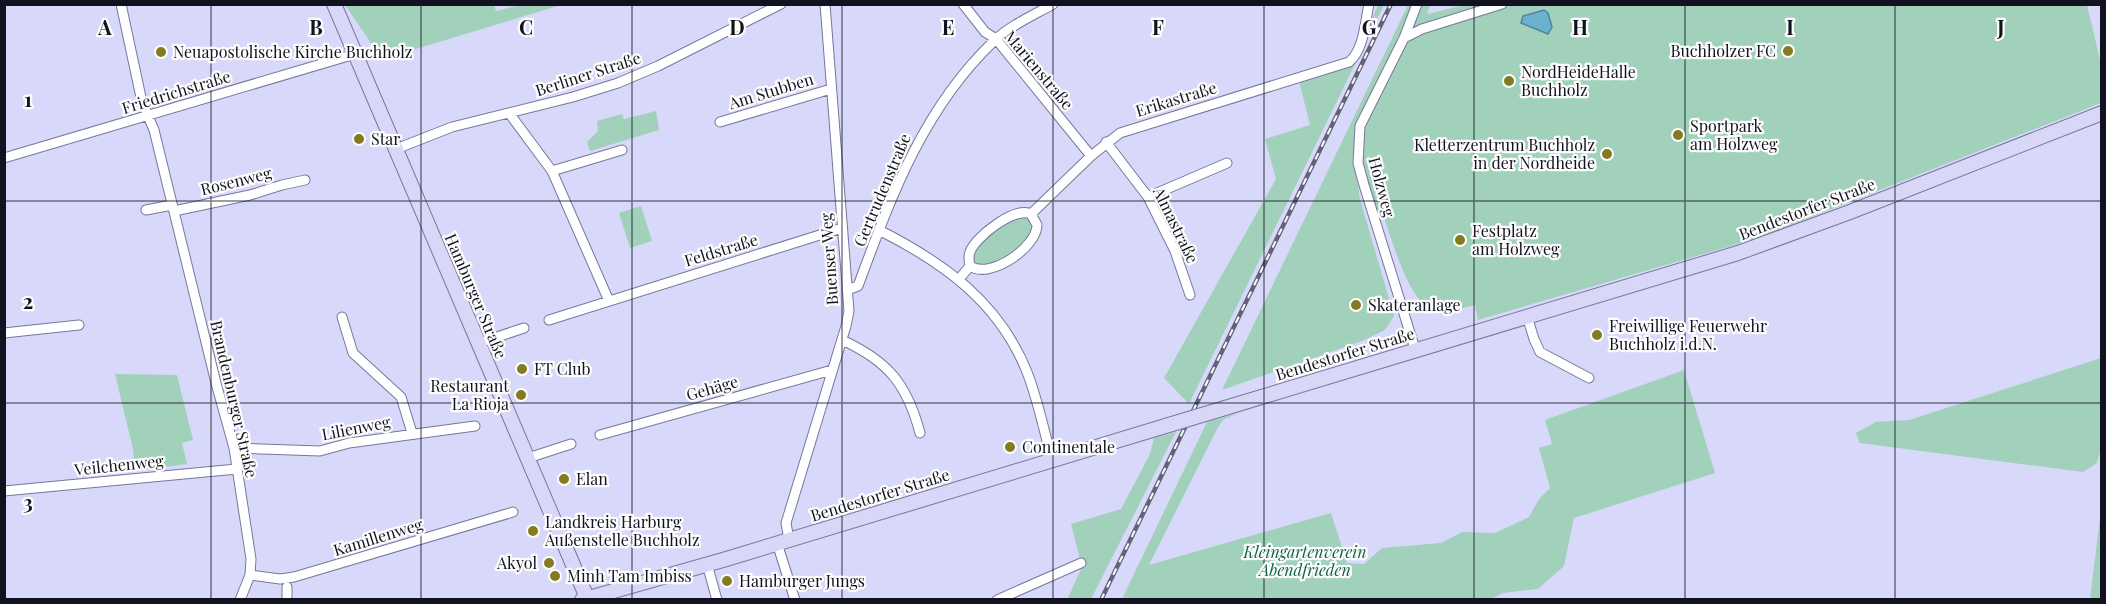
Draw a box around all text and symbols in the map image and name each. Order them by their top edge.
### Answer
text: A [97,13,112,40]
text: B [309,13,323,40]
text: C [519,13,533,40]
text: D [729,13,745,40]
text: E [942,13,954,40]
text: F [1152,13,1164,40]
text: G [1362,13,1377,40]
text: H [1572,13,1588,40]
text: I [1786,13,1794,40]
text: J [1996,13,2005,40]
street label: Marienstraße [1000,26,1078,113]
place label: Buchholzer FC [1671,40,1776,61]
place label: Neuapostolische Kirche Buchholz [173,41,413,62]
marker: Buchholzer FC [1781,44,1795,58]
marker: Neuapostolische Kirche Buchholz [154,45,168,59]
street label: Berliner Straße [533,47,643,100]
place label: NordHeideHalle Buchholz [1521,61,1636,100]
street label: Friedrichstraße [119,65,233,118]
street label: Am Stubben [725,68,816,114]
marker: NordHeideHalle Buchholz [1502,74,1516,88]
street label: Erikastraße [1133,76,1219,121]
text: 1 [24,85,32,112]
place label: Sportpark am Holzweg [1690,115,1778,154]
place label: Star [371,128,400,149]
marker: Sportpark am Holzweg [1671,128,1685,142]
street label: Gertrudenstraße [848,130,915,250]
marker: Star [352,132,366,146]
place label: Kletterzentrum Buchholz in der Nordheide [1414,134,1595,173]
marker: Kletterzentrum Buchholz in der Nordheide [1600,147,1614,161]
street label: Holzweg [1364,155,1401,220]
street label: Rosenweg [198,161,274,199]
street label: Bendestorfer Straße [1736,173,1878,244]
street label: Almastraße [1149,182,1204,266]
street label: Buenser Weg [815,212,842,306]
place label: Festplatz am Holzweg [1472,220,1560,259]
street label: Feldstraße [682,228,760,271]
street label: Hamburger Straße [441,230,512,361]
marker: Festplatz am Holzweg [1453,233,1467,247]
text: 2 [23,287,33,314]
place label: Skateranlage [1368,294,1461,315]
marker: Skateranlage [1349,298,1363,312]
place label: Freiwillige Feuerwehr Buchholz i.d.N. [1609,315,1767,354]
street label: Brandenburger Straße [206,318,263,480]
street label: Bendestorfer Straße [1273,322,1417,385]
marker: Freiwillige Feuerwehr Buchholz i.d.N. [1590,328,1604,342]
place label: FT Club [534,358,591,379]
marker: FT Club [515,362,529,376]
street label: Gehäge [683,370,740,405]
place label: Restaurant La Rioja [430,375,509,414]
marker: Restaurant La Rioja [514,388,528,402]
street label: Lilienweg [320,410,393,444]
place label: Continentale [1022,436,1115,457]
marker: Continentale [1003,440,1017,454]
street label: Veilchenweg [72,449,165,480]
street label: Bendestorfer Straße [808,463,952,526]
place label: Elan [576,468,608,489]
marker: Elan [557,472,571,486]
text: 3 [23,488,33,515]
place label: Landkreis Harburg Außenstelle Buchholz [544,511,700,550]
street label: Kamillenweg [331,513,426,560]
marker: Landkreis Harburg Außenstelle Buchholz [526,524,540,538]
park label: Kleingartenverein Abendfrieden [1243,541,1366,580]
place label: Akyol [496,552,537,573]
marker: Akyol [542,556,556,570]
place label: Minh Tam Imbiss [567,565,692,586]
marker: Minh Tam Imbiss [548,569,562,583]
place label: Hamburger Jungs [739,570,865,591]
marker: Hamburger Jungs [720,574,734,588]

